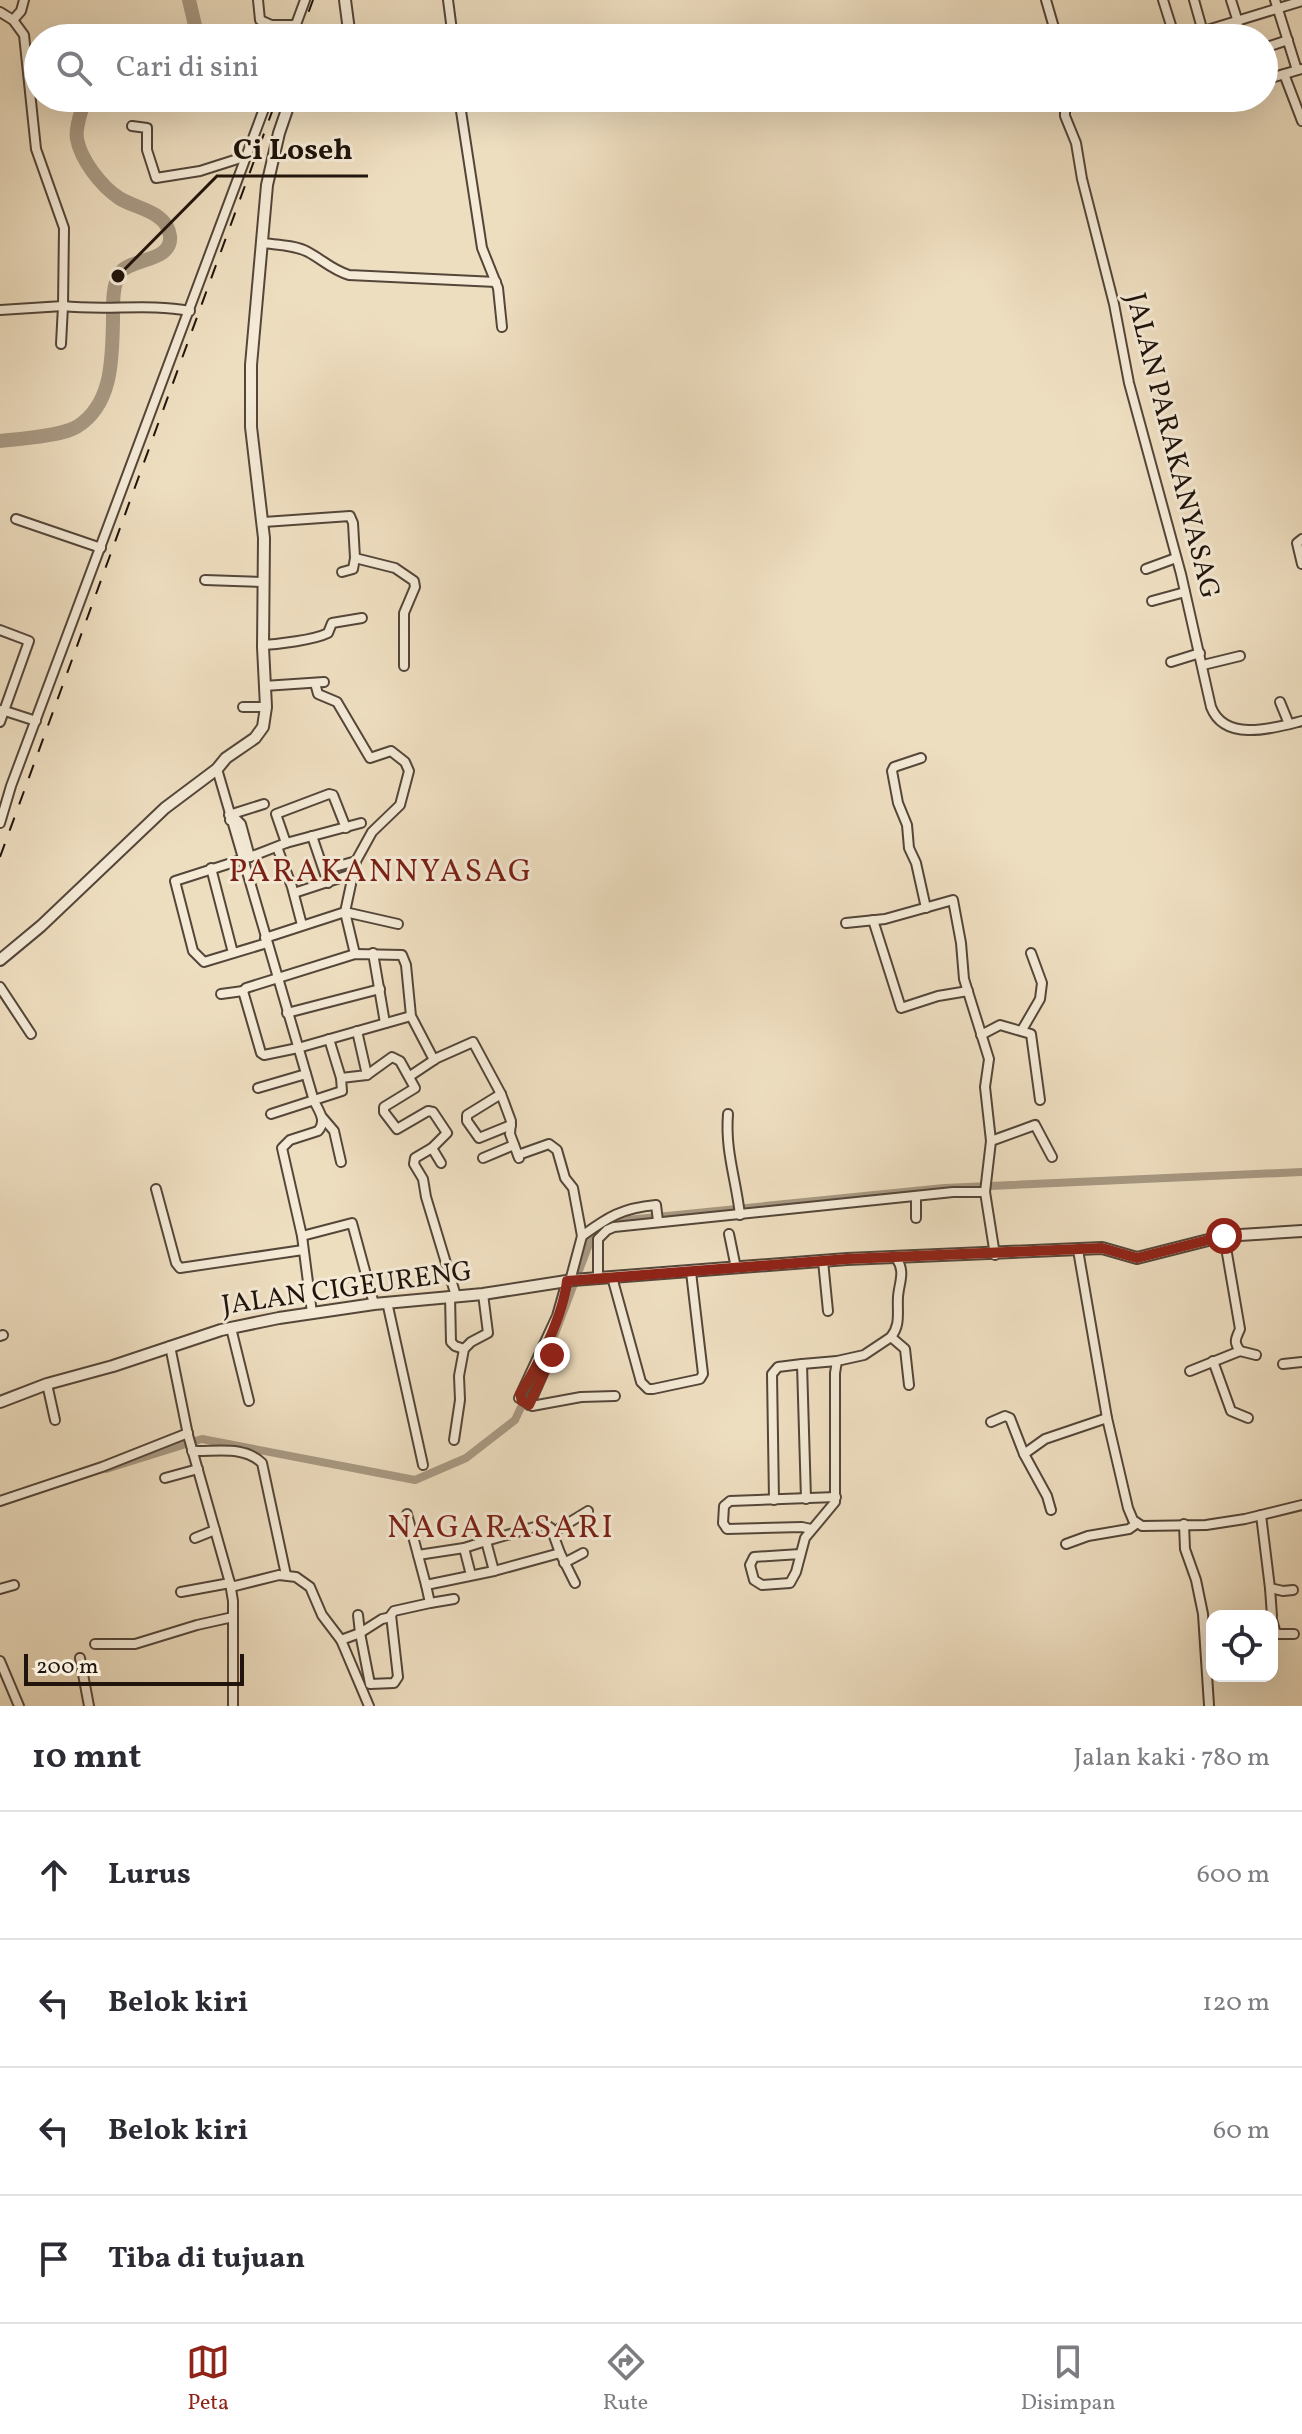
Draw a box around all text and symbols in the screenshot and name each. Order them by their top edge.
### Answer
search box [24,24,1278,112]
icon: search [52,46,96,90]
text: Cari di sini [116,47,259,89]
callout: Ci Loseh [217,122,368,176]
text: Ci Loseh [233,130,353,172]
street label: JALAN PARAKANYASAG [1115,289,1229,603]
district label: PARAKANNYASAG [228,851,534,895]
route start [1206,1218,1242,1254]
street label: JALAN CIGEURENG [219,1252,475,1326]
route end [534,1337,570,1373]
district label: NAGARASARI [387,1507,615,1551]
map controls [1206,1610,1278,1682]
button: locate [1206,1610,1278,1682]
scale bar [24,1650,244,1686]
text: 200 m [36,1652,98,1683]
text: 10 mnt [32,1735,141,1782]
text: Jalan kaki · 780 m [1074,1740,1270,1776]
icon: ahead [32,1853,76,1897]
text: Lurus [108,1854,191,1896]
text: 600 m [1197,1857,1270,1893]
icon: left [32,1981,76,2025]
text: Belok kiri [108,1982,248,2024]
text: 120 m [1202,1985,1270,2021]
icon: left [32,2109,76,2153]
text: Belok kiri [108,2110,248,2152]
text: 60 m [1213,2113,1270,2149]
icon: arrive [32,2237,76,2281]
text: Tiba di tujuan [108,2238,305,2280]
tab: Peta [186,2340,230,2419]
tab: Rute [603,2340,648,2419]
tab: Disimpan [1021,2340,1116,2419]

